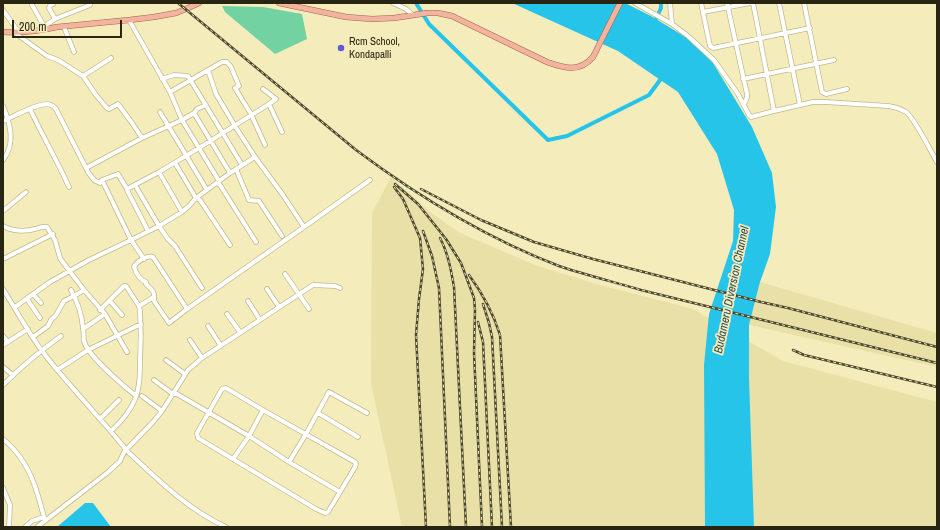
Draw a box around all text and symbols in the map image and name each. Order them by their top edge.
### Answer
scale bar [14,12,124,38]
text: 200 m [19,19,46,35]
place label: Rcm School, Kondapalli [349,35,400,61]
marker: Rcm School, Kondapalli [336,43,346,53]
water label: Budameru Diversion Channel [711,225,753,355]

